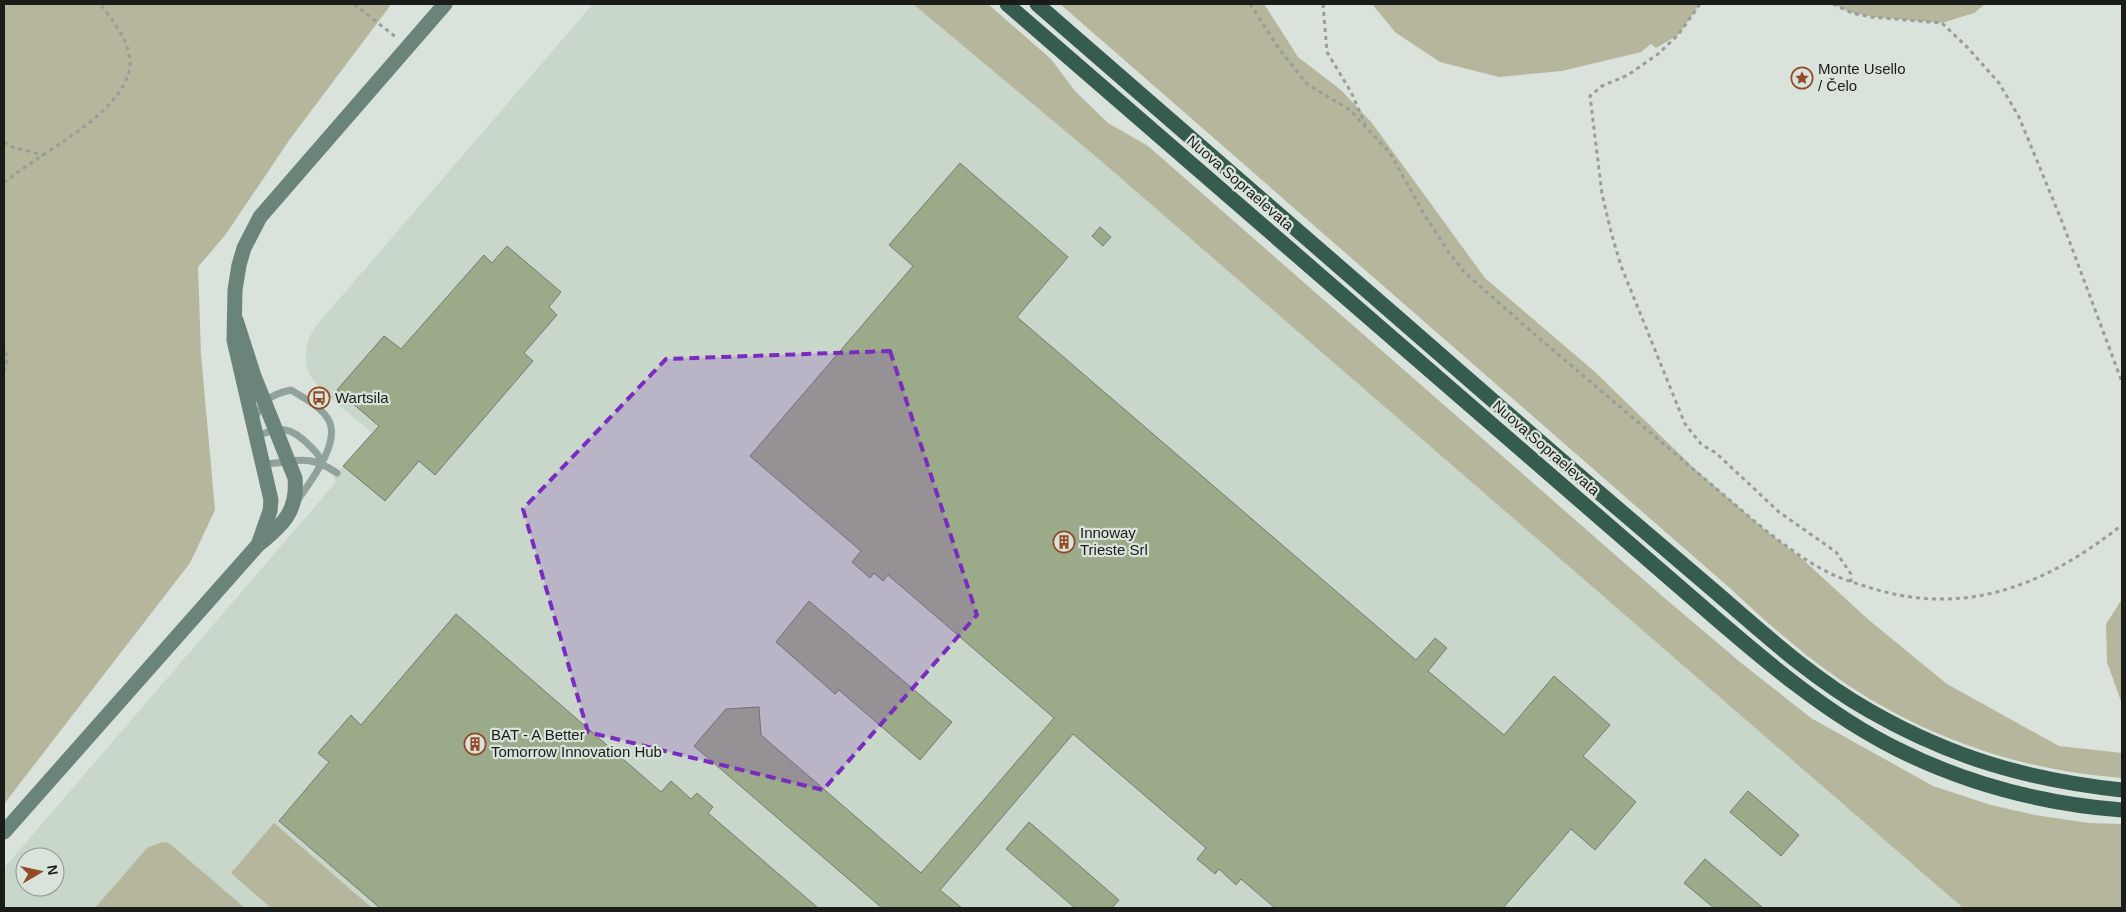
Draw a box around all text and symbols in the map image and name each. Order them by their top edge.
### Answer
place label: Monte Usello / Čelo [1818,60,1906,94]
place icon: Monte Usello / Čelo [1790,66,1814,90]
street label: Nuova Sopraelevata [1183,132,1298,234]
bus stop icon: Wartsila [307,386,331,410]
place label: Wartsila [335,389,389,406]
street label: Nuova Sopraelevata [1489,397,1604,499]
place label: Innoway Trieste Srl [1080,524,1148,558]
building icon: Innoway Trieste Srl [1052,530,1076,554]
place label: BAT - A Better Tomorrow Innovation Hub [491,726,662,760]
building icon: BAT - A Better Tomorrow Innovation Hub [463,732,487,756]
north arrow [15,847,65,897]
text: N [44,864,62,876]

